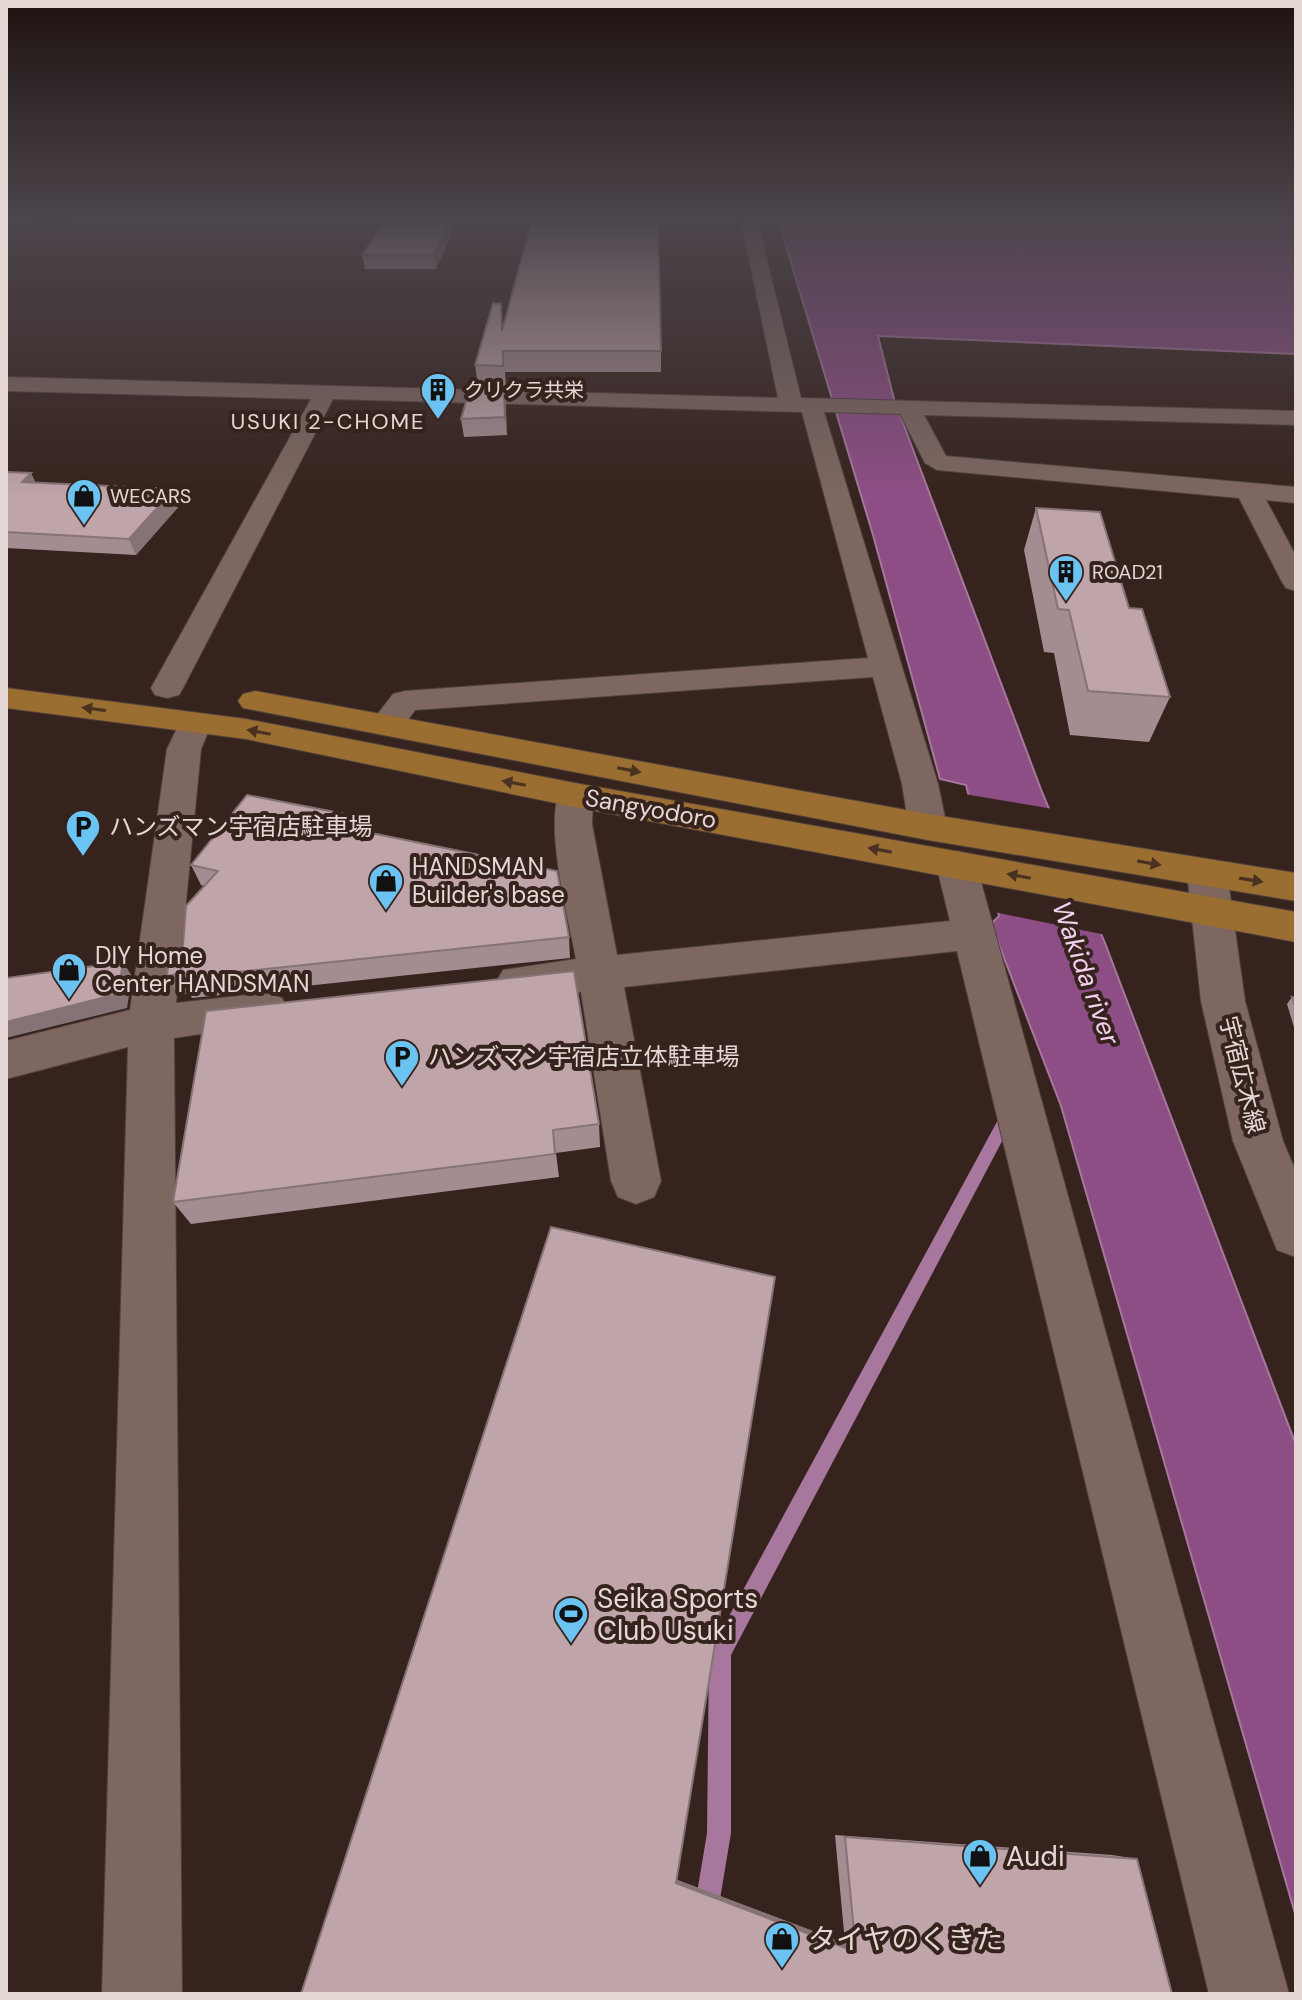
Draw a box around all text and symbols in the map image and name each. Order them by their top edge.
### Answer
building icon: クリクラ共栄 [419,371,457,421]
place label: クリクラ共栄 [464,377,584,403]
district label: USUKI 2-CHOME [231,407,425,436]
shop icon: WECARS [65,477,103,527]
place label: WECARS [110,483,191,509]
building icon: ROAD21 [1047,553,1085,603]
place label: ROAD21 [1092,559,1163,585]
one-way arrow [82,703,107,716]
one-way arrow [246,725,271,738]
one-way arrow [617,765,642,777]
one-way arrow [501,776,526,789]
street label: Sangyodoro [583,782,719,835]
parking icon: ハンズマン宇宿店駐車場 [64,808,102,858]
place label: ハンズマン宇宿店駐車場 [109,811,373,842]
one-way arrow [867,844,892,856]
place label: HANDSMAN Builder's base [412,851,565,910]
one-way arrow [1136,857,1161,870]
shop icon: HANDSMAN Builder's base [367,862,405,912]
one-way arrow [1006,869,1031,882]
one-way arrow [1239,874,1264,887]
water label: Wakida river [1044,897,1128,1051]
place label: DIY Home Center HANDSMAN [95,940,310,999]
shop icon: DIY Home Center HANDSMAN [50,951,88,1001]
street label: 宇宿広木線 [1213,1013,1272,1137]
parking icon: ハンズマン宇宿店立体駐車場 [383,1038,421,1088]
place label: ハンズマン宇宿店立体駐車場 [428,1041,740,1072]
place label: Seika Sports Club Usuki [597,1580,758,1649]
sports icon: Seika Sports Club Usuki [552,1595,590,1645]
shop icon: Audi [961,1837,999,1887]
place label: Audi [1006,1838,1065,1875]
shop icon: タイヤのくきた [763,1920,801,1970]
place label: タイヤのくきた [808,1921,1003,1958]

